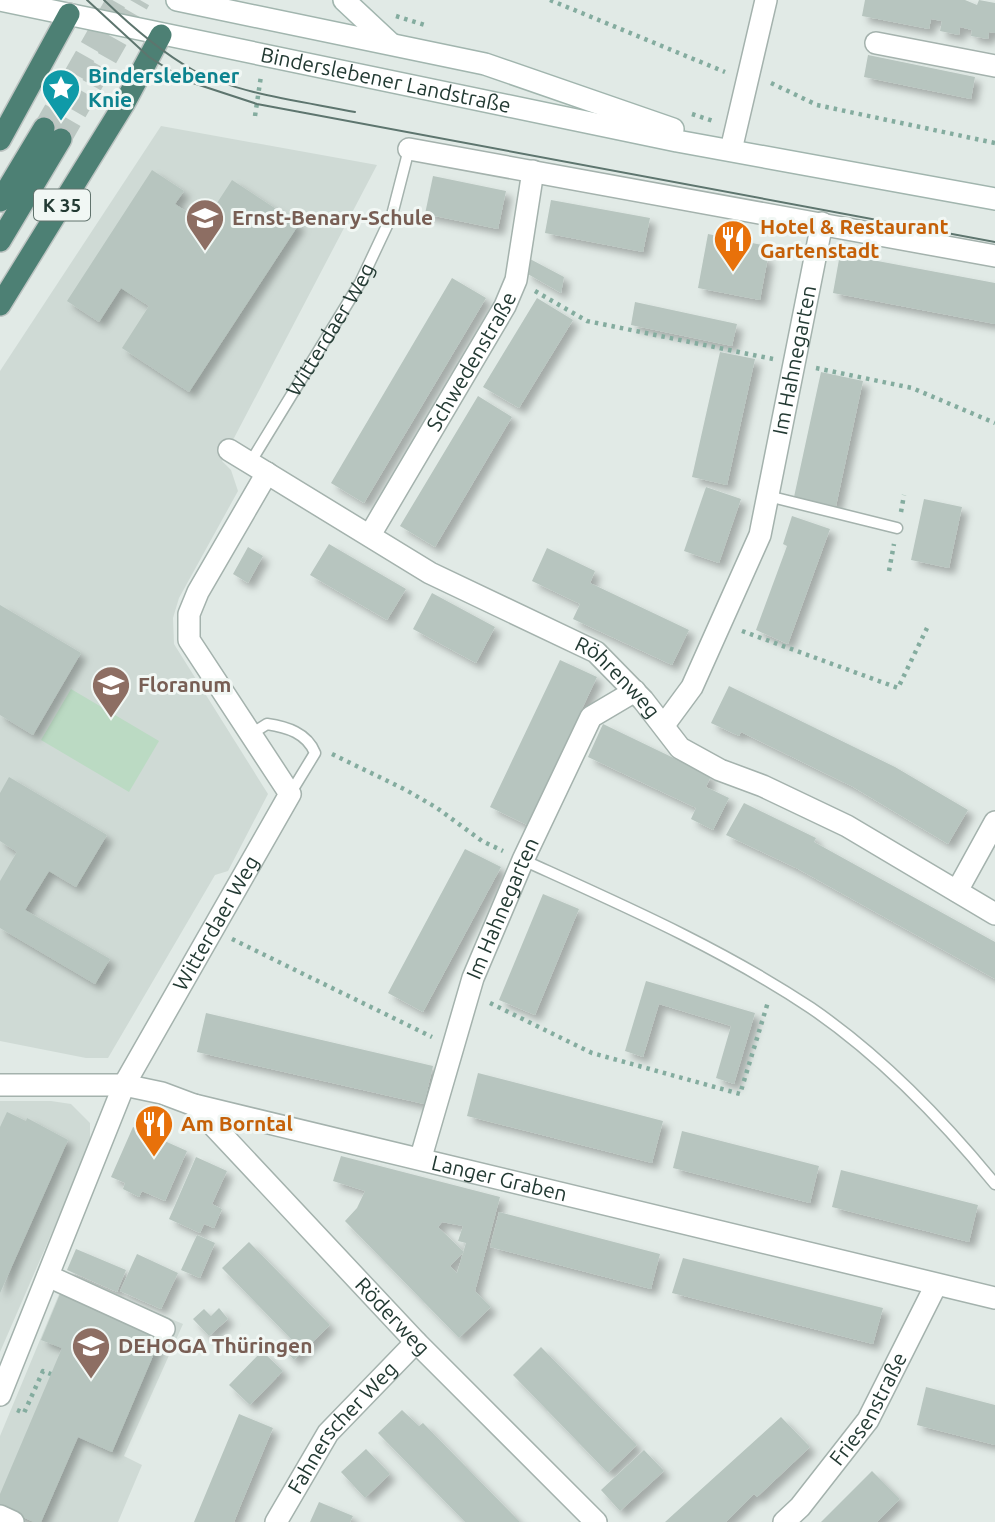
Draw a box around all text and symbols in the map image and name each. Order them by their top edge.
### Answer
street label: Binderslebener Landstraße [259,42,513,117]
place label: Binderslebener Knie [88,63,240,111]
place icon: Binderslebener Knie [40,67,82,122]
road number: K 35 [34,190,90,220]
school or university icon: Ernst-Benary-Schule [184,197,226,252]
place label: Ernst-Benary-Schule [232,205,433,229]
place label: Hotel & Restaurant Gartenstadt [760,214,949,262]
restaurant icon: Hotel & Restaurant Gartenstadt [712,218,754,273]
street label: Witterdaer Weg [281,259,379,400]
street label: Im Hahnegarten [767,283,820,437]
street label: Schwedenstraße [421,288,520,435]
street label: Röhrenweg [571,631,665,722]
school or university icon: Floranum [90,664,132,719]
place label: Floranum [138,672,231,696]
street label: Im Hahnegarten [461,833,543,983]
street label: Witterdaer Weg [167,851,263,994]
restaurant icon: Am Borntal [133,1103,175,1158]
place label: Am Borntal [181,1111,293,1135]
street label: Langer Graben [429,1150,570,1205]
street label: Röderweg [351,1272,435,1360]
school or university icon: DEHOGA Thüringen [70,1325,112,1380]
place label: DEHOGA Thüringen [118,1333,313,1357]
street label: Friesenstraße [824,1348,911,1470]
street label: Fahnerscher Weg [282,1356,401,1498]

